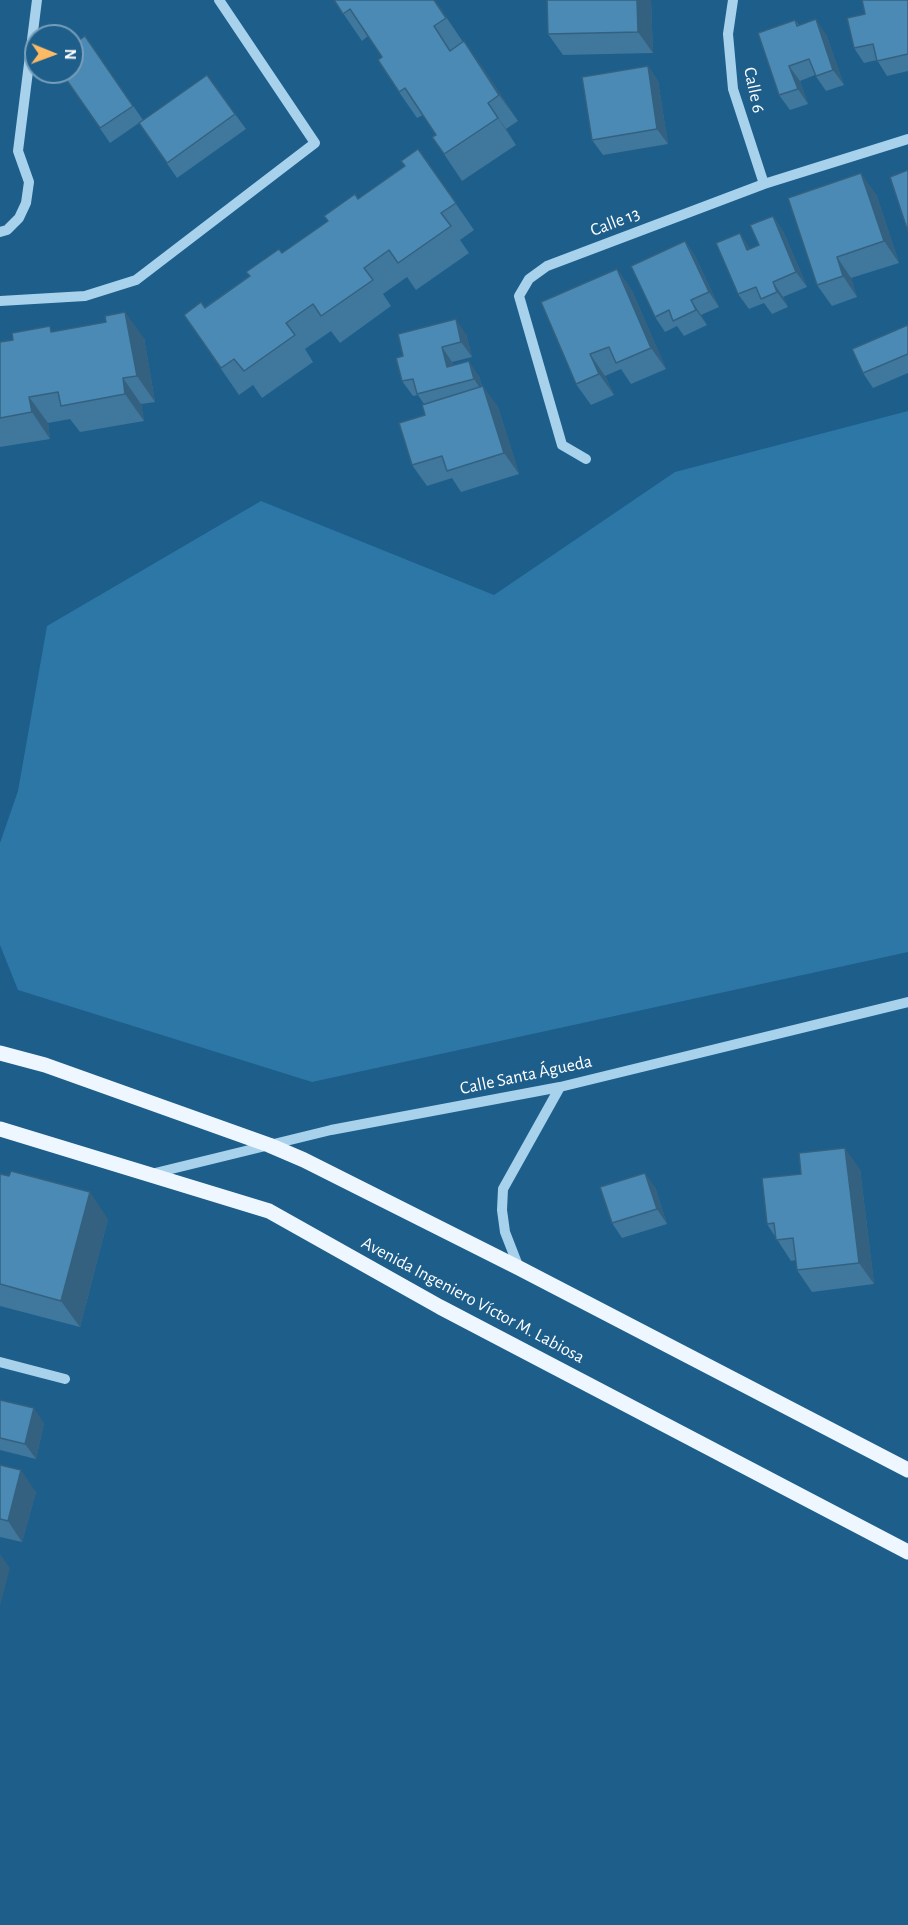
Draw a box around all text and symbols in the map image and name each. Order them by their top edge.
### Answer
north arrow [24,24,84,84]
text: N [62,49,78,60]
street label: Calle 6 [739,65,769,115]
street label: Calle 13 [587,203,643,241]
street label: Calle Santa Águeda [458,1050,594,1100]
street label: Avenida Ingeniero Víctor M. Labiosa [358,1232,588,1368]

